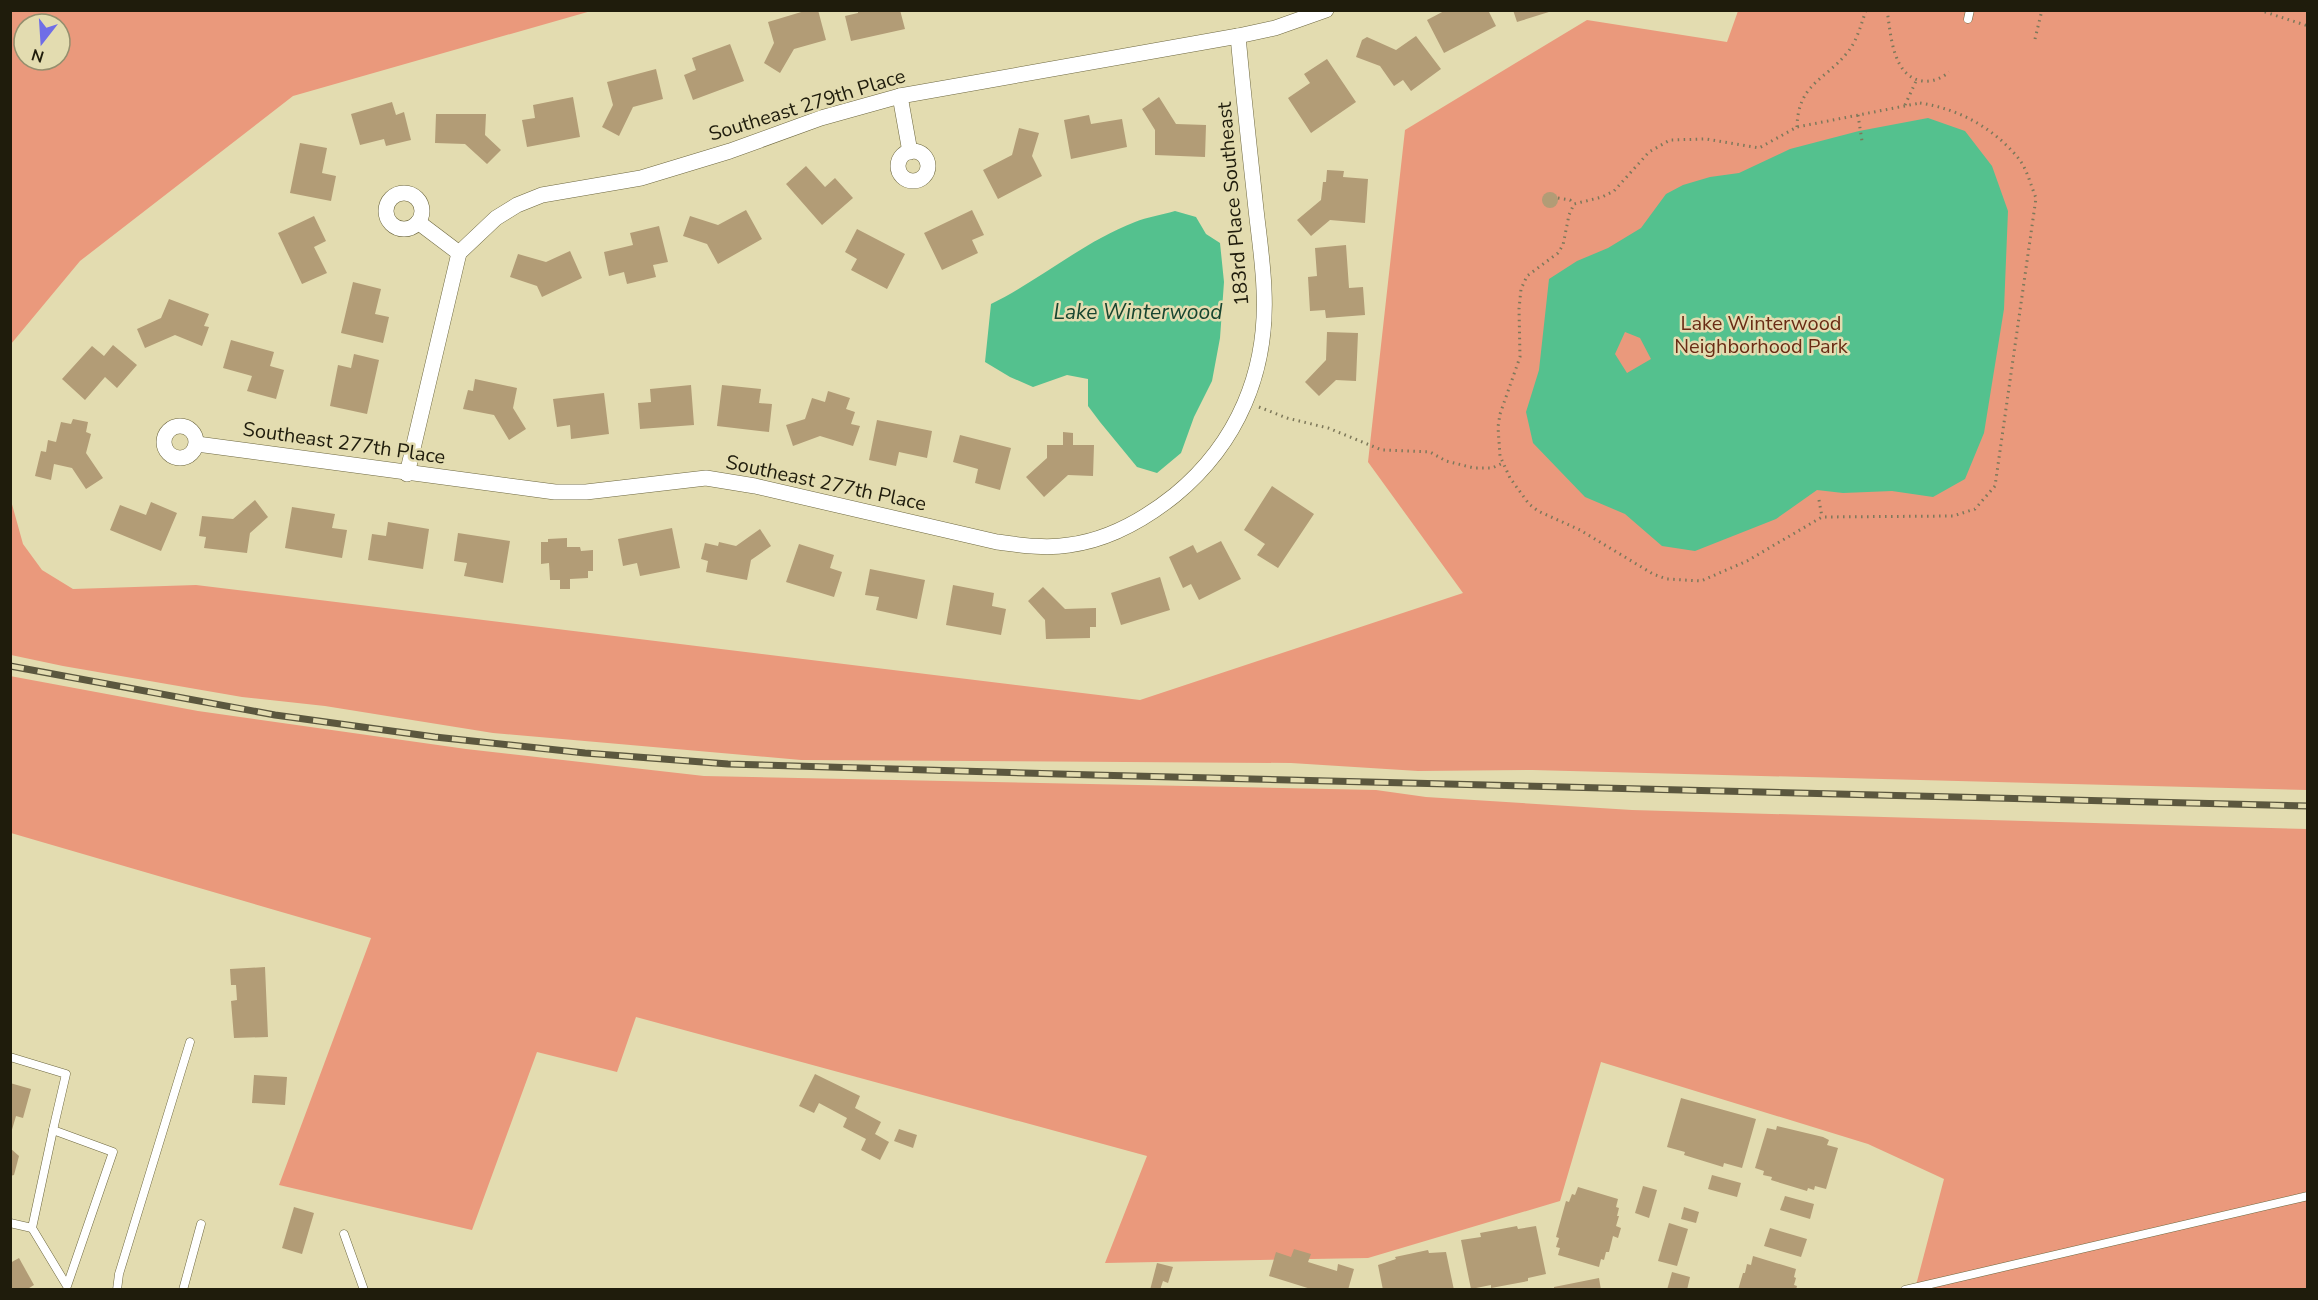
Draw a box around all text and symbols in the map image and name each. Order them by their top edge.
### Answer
north arrow [12,12,72,72]
text: N [29,43,47,68]
street label: Southeast 279th Place [705,62,909,148]
street label: 183rd Place Southeast [1211,100,1255,307]
water label: Lake Winterwood [1054,298,1223,326]
park label: Lake Winterwood Neighborhood Park [1674,310,1849,360]
street label: Southeast 277th Place [241,415,447,471]
street label: Southeast 277th Place [723,449,929,517]

